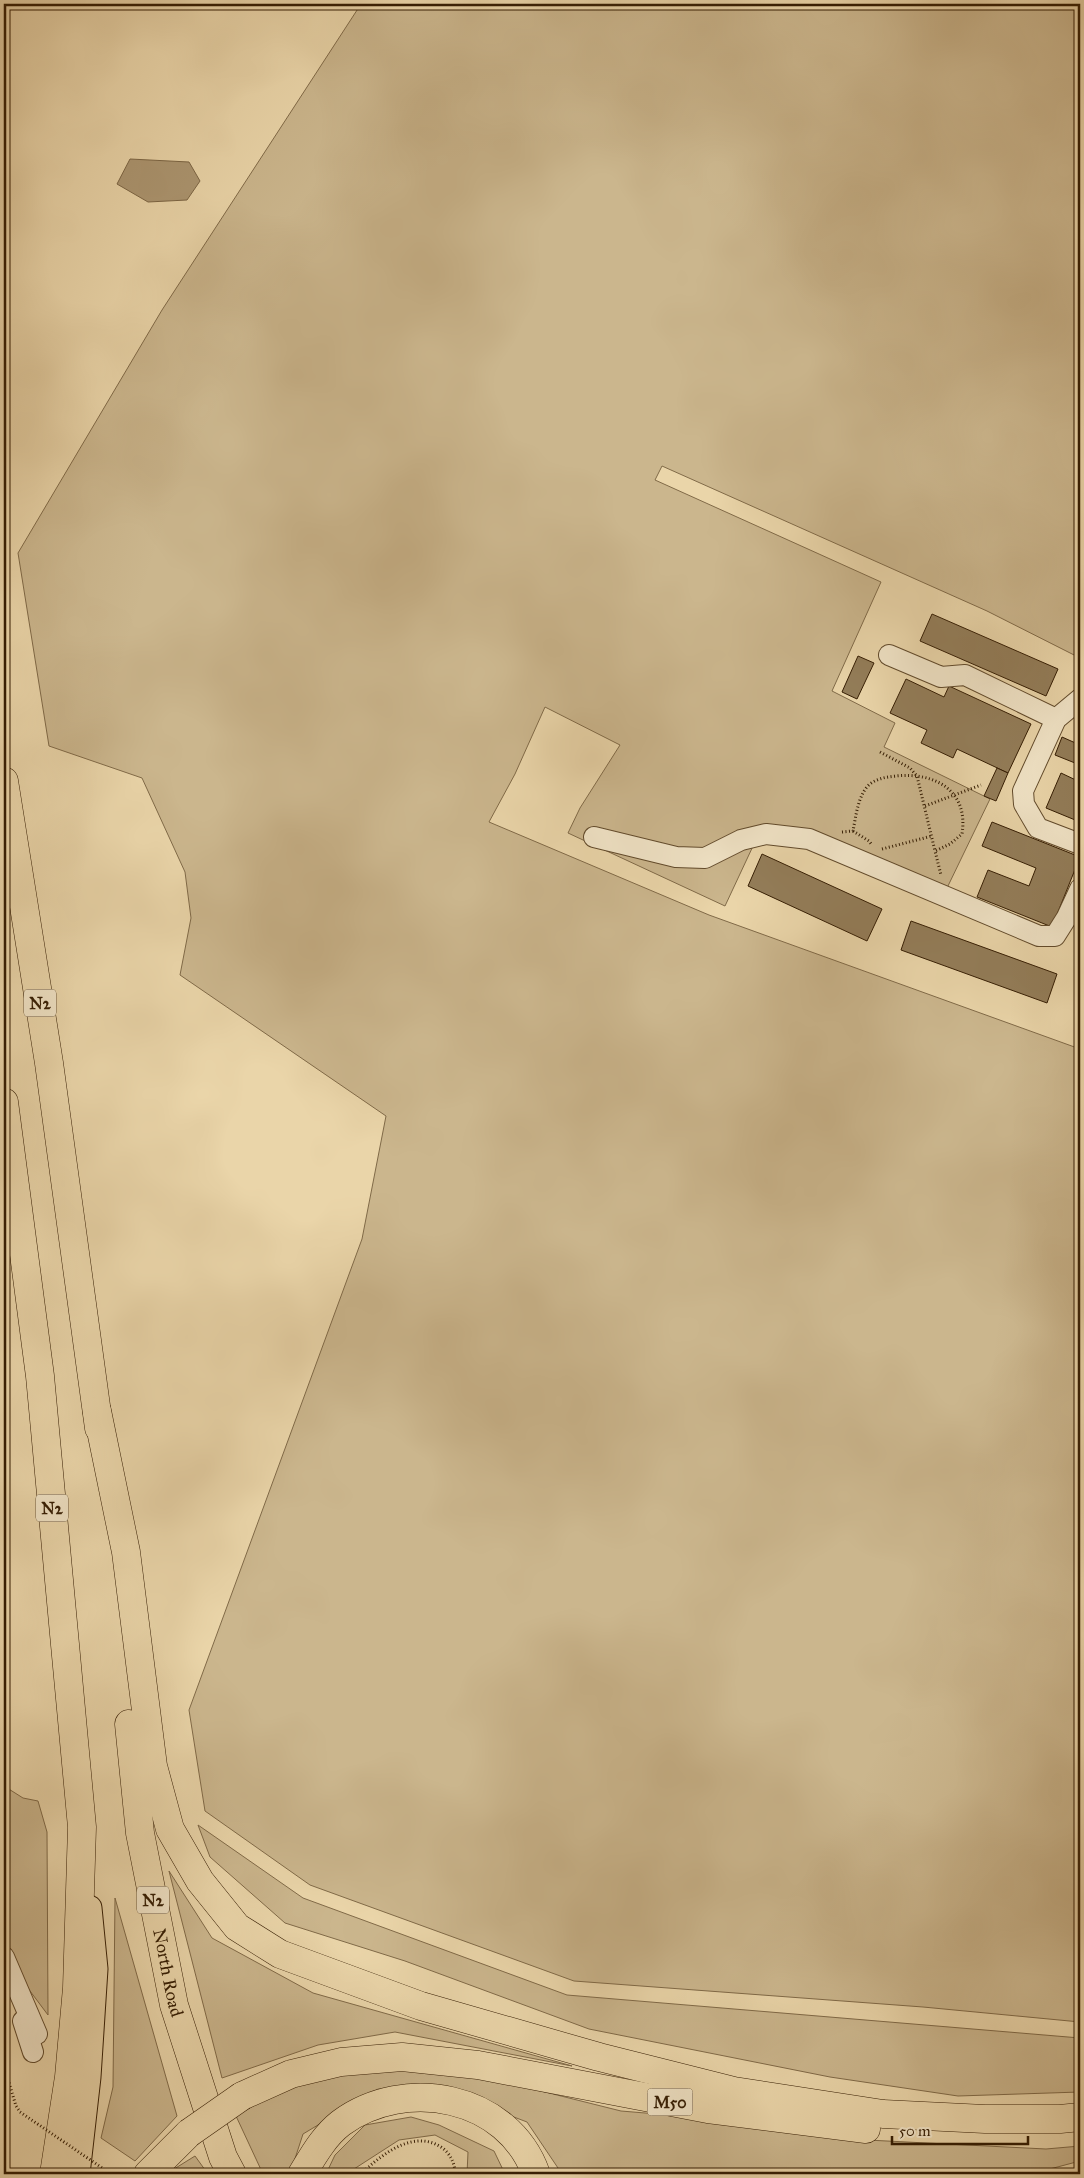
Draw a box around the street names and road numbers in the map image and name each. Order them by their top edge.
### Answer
road number: N2 [24,990,56,1016]
road number: N2 [36,1495,68,1522]
road number: N2 [137,1886,169,1914]
street label: North Road [148,1927,188,2020]
road number: M50 [648,2088,692,2116]

